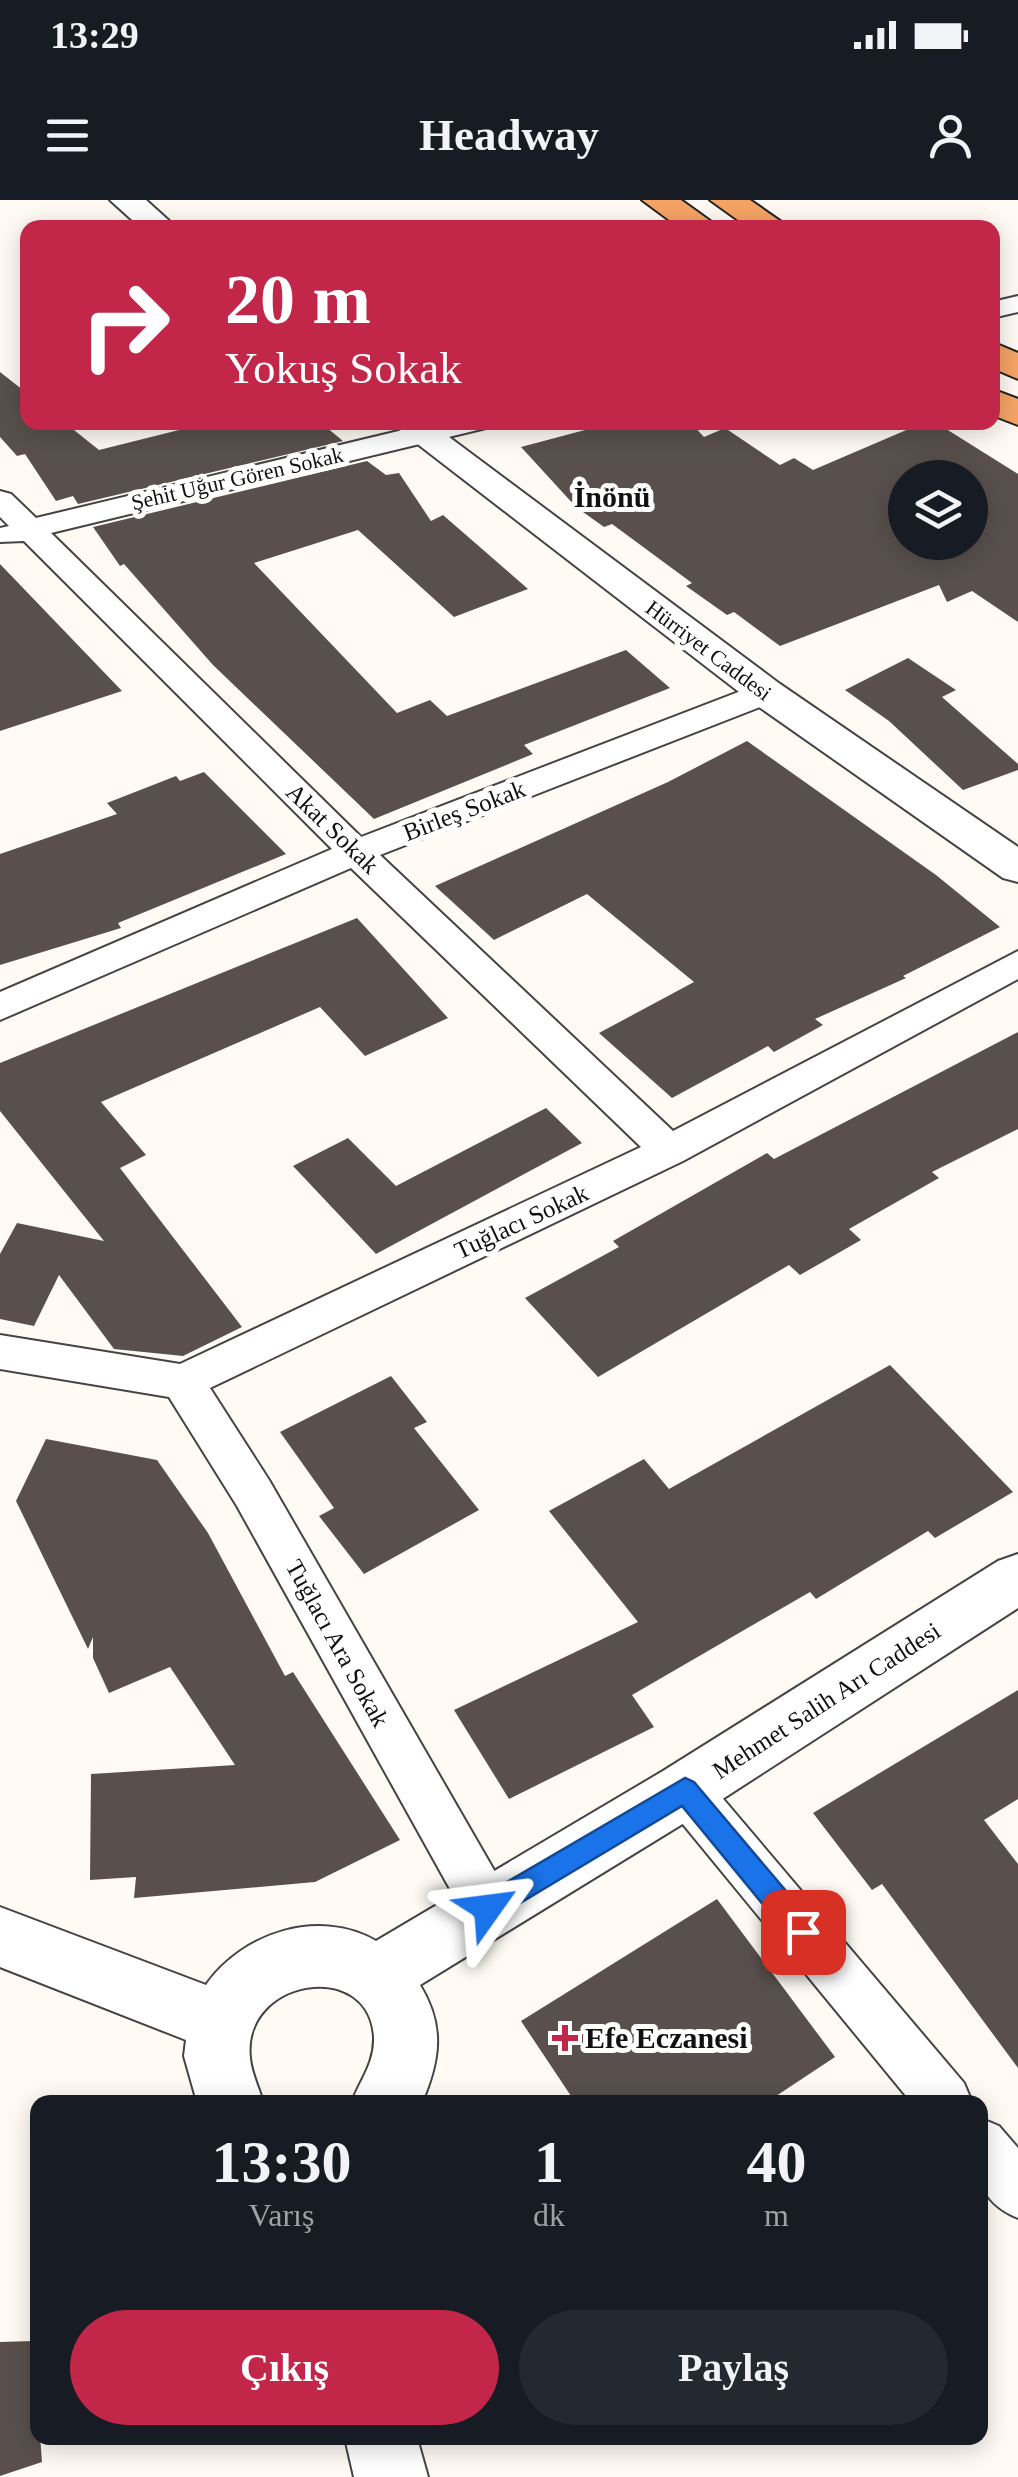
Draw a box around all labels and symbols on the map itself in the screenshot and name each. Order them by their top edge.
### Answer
street label: Şehit Uğur Gören Sokak [129,442,346,515]
district label: İnönü [574,480,650,513]
street label: Hürriyet Caddesi [641,595,776,706]
street label: Birleş Sokak [399,775,529,846]
street label: Akat Sokak [281,778,385,879]
street label: Tuğlacı Sokak [450,1179,593,1264]
street label: Tuğlacı Ara Sokak [281,1555,395,1732]
street label: Mehmet Salih Arı Caddesi [707,1617,945,1784]
position arrow [436,1856,540,1960]
pin [761,1890,846,1975]
place label: Efe Eczanesi [585,2021,747,2054]
marker: Efe Eczanesi [554,2027,576,2049]

